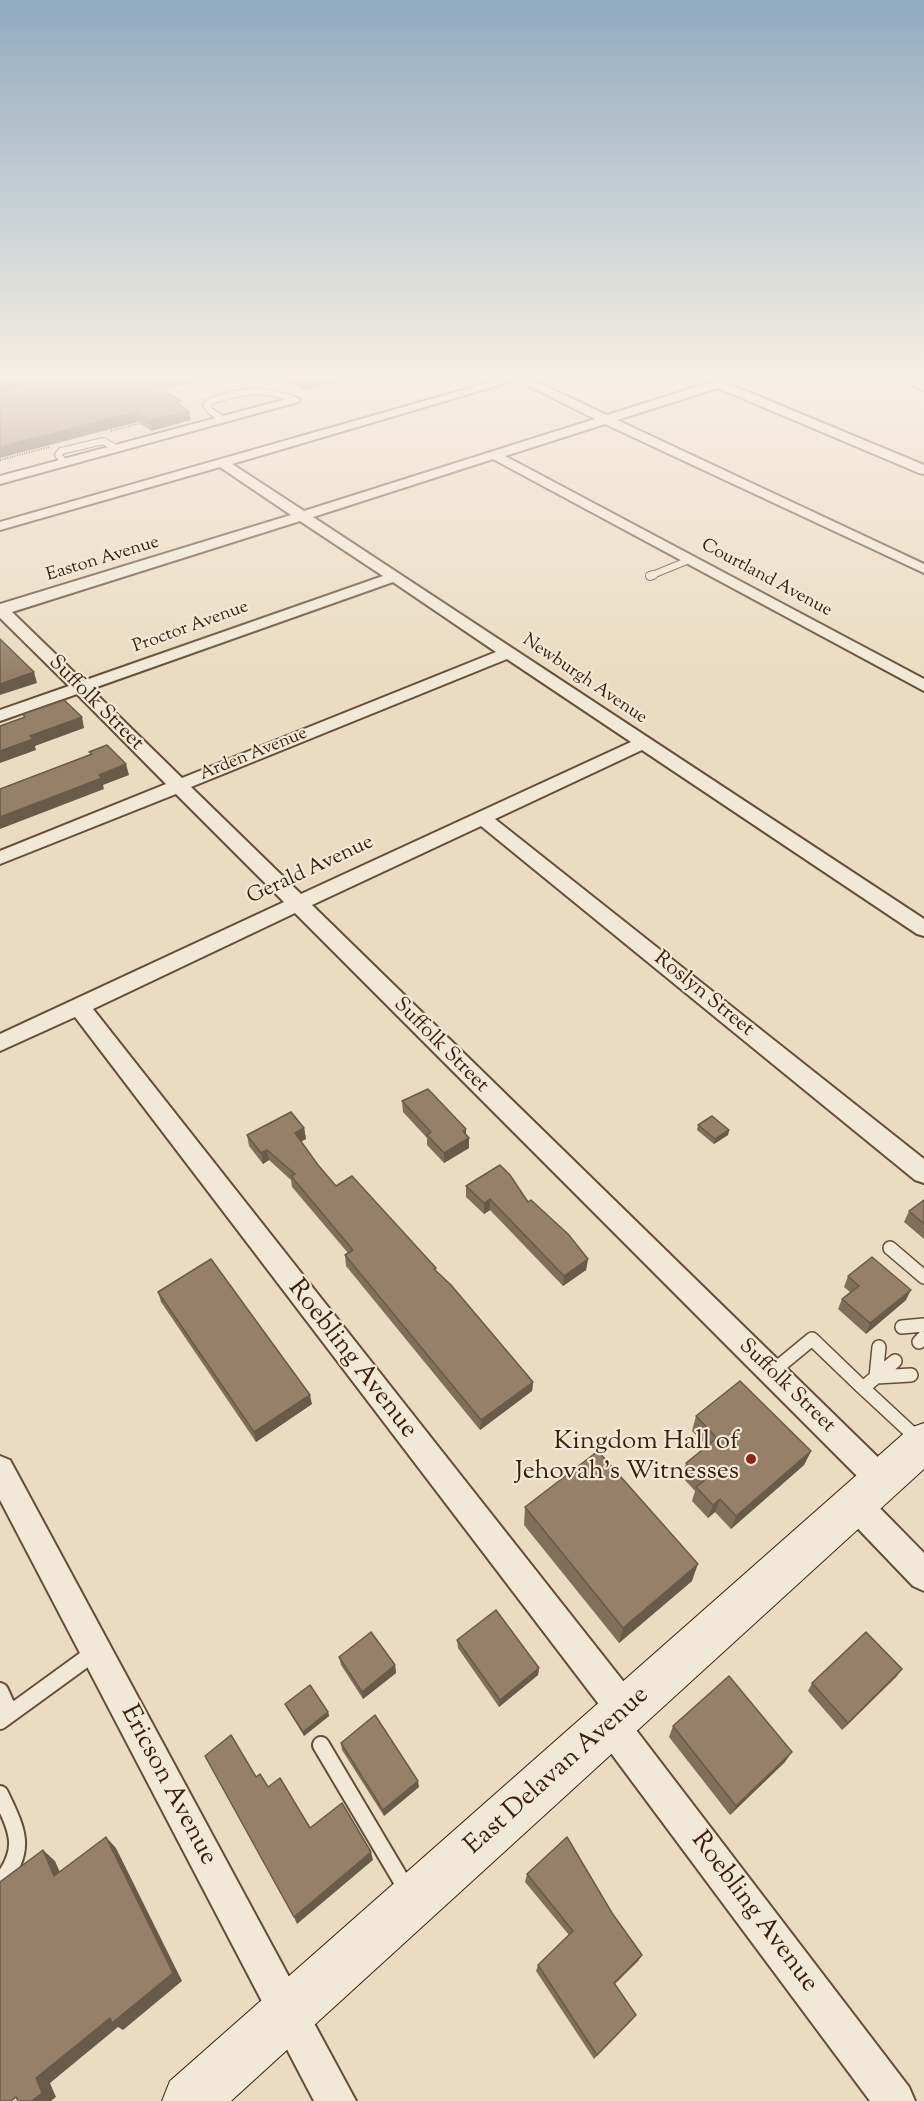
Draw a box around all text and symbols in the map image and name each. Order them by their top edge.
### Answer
street label: Easton Avenue [44,533,162,587]
street label: Courtland Avenue [697,535,835,623]
street label: Proctor Avenue [130,597,252,659]
street label: Newburgh Avenue [518,630,650,730]
street label: Suffolk Street [42,651,148,757]
street label: Arden Avenue [197,724,311,786]
street label: Gerald Avenue [244,831,378,911]
street label: Roslyn Street [648,947,758,1043]
street label: Suffolk Street [387,993,493,1099]
street label: Roebling Avenue [279,1274,423,1446]
street label: Suffolk Street [732,1335,840,1439]
place label: Kingdom Hall of Jehovah’s Witnesses [515,1428,739,1490]
marker: Kingdom Hall of Jehovah’s Witnesses [744,1452,758,1466]
street label: East Delavan Avenue [459,1681,657,1863]
street label: Ericson Avenue [112,1701,222,1871]
street label: Roebling Avenue [682,1827,824,1999]

